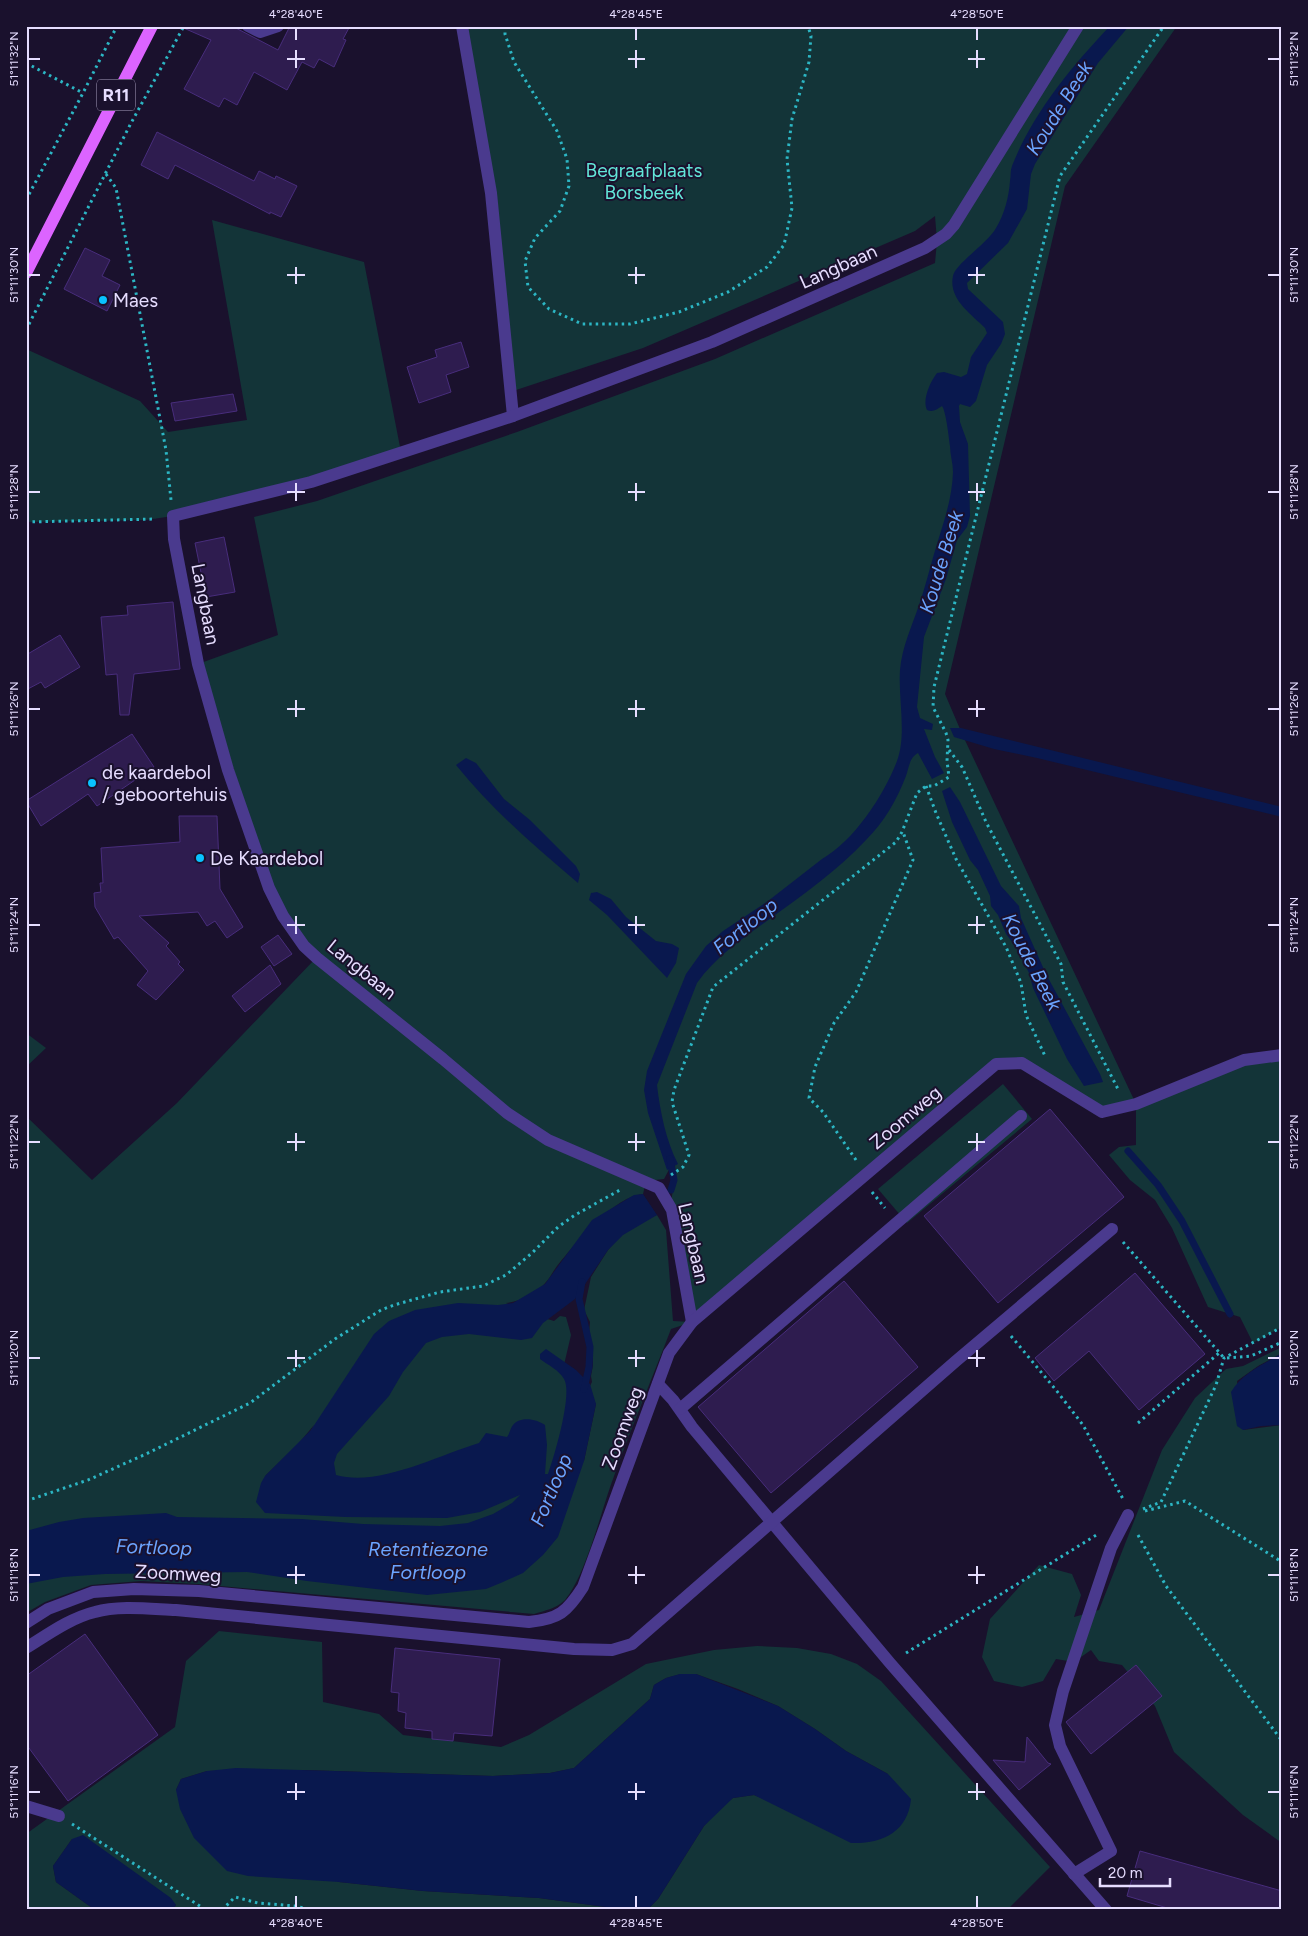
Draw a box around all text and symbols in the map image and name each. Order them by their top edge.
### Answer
text: 4°28'40"E [269,7,323,21]
text: 4°28'45"E [609,7,663,21]
text: 4°28'50"E [950,7,1004,21]
text: 51°11'32"N [7,32,21,86]
text: 51°11'32"N [1287,32,1301,86]
water label: Koude Beek [1021,55,1098,159]
road number: R11 [97,80,135,110]
park label: Begraafplaats Borsbeek [586,159,703,204]
street label: Langbaan [796,239,881,294]
text: 51°11'30"N [7,247,21,303]
text: 51°11'30"N [1287,247,1301,303]
place label: Maes [113,289,158,312]
marker: Maes [97,294,109,306]
text: 51°11'28"N [7,464,21,520]
text: 51°11'28"N [1287,464,1301,520]
water label: Koude Beek [914,506,968,616]
street label: Langbaan [186,561,225,647]
text: 51°11'26"N [7,681,21,737]
text: 51°11'26"N [1287,681,1301,737]
place label: de kaardebol / geboortehuis [102,761,227,806]
marker: de kaardebol / geboortehuis [86,777,98,789]
place label: De Kaardebol [210,847,323,870]
marker: De Kaardebol [194,852,206,864]
water label: Fortloop [708,893,782,959]
text: 51°11'24"N [7,897,21,953]
text: 51°11'24"N [1287,897,1301,953]
water label: Koude Beek [997,909,1067,1016]
street label: Langbaan [322,935,401,1004]
street label: Zoomweg [865,1081,946,1154]
text: 51°11'22"N [7,1114,21,1170]
text: 51°11'22"N [1287,1114,1301,1170]
street label: Langbaan [673,1200,714,1286]
text: 51°11'20"N [7,1330,21,1386]
text: 51°11'20"N [1287,1330,1301,1386]
street label: Zoomweg [597,1384,648,1473]
water label: Fortloop [525,1450,577,1530]
water label: Fortloop [115,1534,193,1560]
water label: Retentiezone Fortloop [368,1537,488,1584]
text: 51°11'18"N [7,1548,21,1602]
text: 51°11'18"N [1287,1548,1301,1602]
street label: Zoomweg [134,1560,222,1587]
text: 51°11'16"N [7,1765,21,1819]
text: 51°11'16"N [1287,1765,1301,1819]
scale bar [1100,1856,1170,1888]
text: 20 m [1108,1864,1142,1882]
text: 4°28'40"E [269,1916,323,1930]
text: 4°28'45"E [609,1916,663,1930]
text: 4°28'50"E [950,1916,1004,1930]

